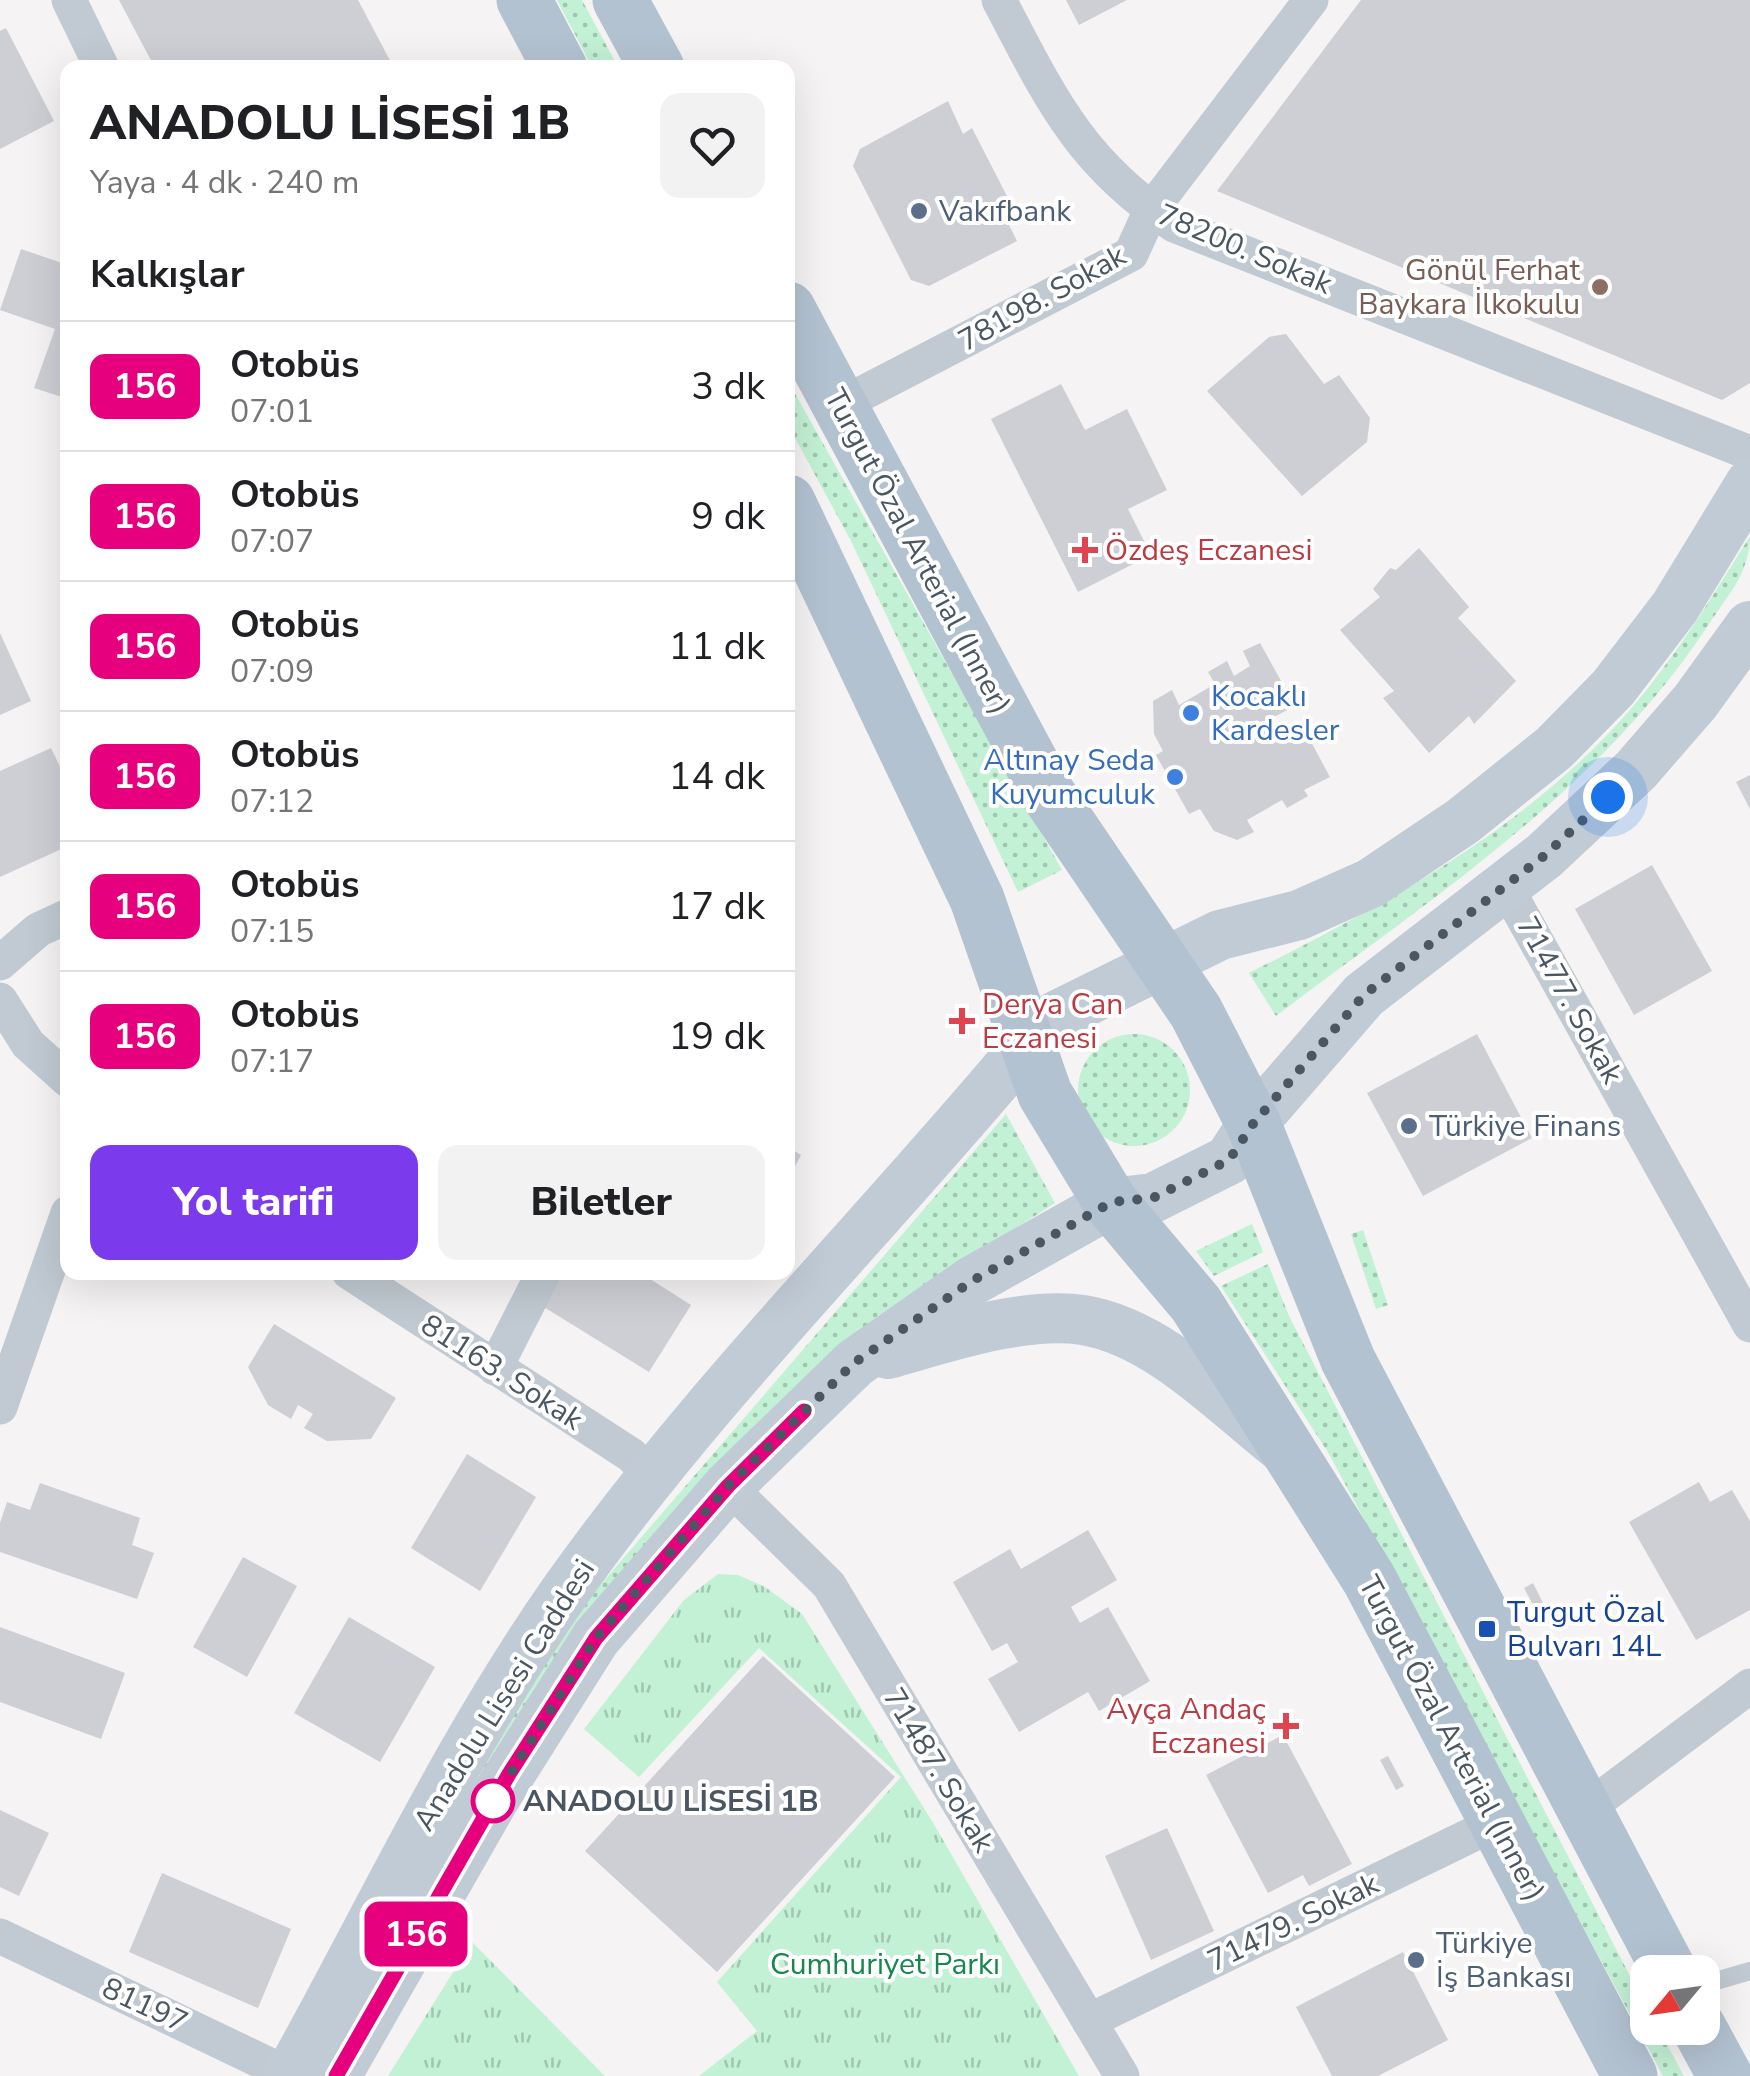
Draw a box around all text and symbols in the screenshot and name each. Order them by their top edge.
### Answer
text: ANADOLU LİSESİ 1B [90,90,570,156]
button: heart [660,93,765,198]
text: Yaya · 4 dk · 240 m [90,161,359,204]
place label: Vakıfbank [938,191,1072,232]
street label: 78200. Sokak [1151,194,1339,305]
marker: Vakıfbank [908,200,930,222]
street label: 78198. Sokak [951,235,1134,361]
text: Kalkışlar [90,249,245,300]
place label: Gönül Ferhat Baykara İlkokulu [1358,250,1580,325]
marker: Gönül Ferhat Baykara İlkokulu [1589,276,1611,298]
text: Otobüs [230,339,359,390]
text: 3 dk [691,361,765,412]
text: 156 [113,363,177,410]
street label: Turgut Özal Arterial (Inner) [814,381,1021,721]
text: 07:01 [230,390,314,433]
text: Otobüs [230,469,359,520]
text: 9 dk [691,491,765,542]
text: 156 [113,493,177,540]
text: 07:07 [230,520,314,563]
place label: Özdeş Eczanesi [1105,530,1312,571]
marker: Özdeş Eczanesi [1074,539,1096,561]
text: Otobüs [230,599,359,650]
text: 11 dk [668,621,765,672]
text: 156 [113,623,177,670]
text: 07:09 [230,650,314,693]
place label: Kocaklı Kardesler [1211,676,1340,751]
marker: Kocaklı Kardesler [1180,702,1202,724]
text: Otobüs [230,729,359,780]
place label: Altınay Seda Kuyumculuk [983,740,1156,815]
text: 14 dk [668,751,765,802]
text: 156 [113,753,177,800]
marker: Altınay Seda Kuyumculuk [1164,766,1186,788]
your location [1583,772,1633,822]
text: 07:12 [230,780,314,823]
text: Otobüs [230,859,359,910]
text: 17 dk [668,881,765,932]
text: 156 [113,883,177,930]
street label: 71477. Sokak [1507,909,1633,1092]
text: 07:15 [230,910,314,953]
place label: Derya Can Eczanesi [982,984,1123,1059]
text: Otobüs [230,989,359,1040]
marker: Derya Can Eczanesi [951,1010,973,1032]
text: 19 dk [668,1011,765,1062]
text: 156 [113,1013,177,1060]
text: 07:17 [230,1040,314,1083]
place label: Türkiye Finans [1429,1106,1621,1147]
marker: Türkiye Finans [1398,1115,1420,1137]
button: Yol tarifi [90,1145,418,1260]
button: Biletler [438,1145,765,1260]
street label: 81163. Sokak [413,1305,591,1441]
street label: Anadolu Lisesi Caddesi [404,1552,605,1839]
street label: Turgut Özal Arterial (Inner) [1348,1568,1555,1908]
place label: Turgut Özal Bulvarı 14L [1507,1592,1665,1667]
marker: Turgut Özal Bulvarı 14L [1476,1618,1498,1640]
street label: 71487. Sokak [873,1680,1004,1861]
place label: Ayça Andaç Eczanesi [1106,1689,1266,1764]
marker: Ayça Andaç Eczanesi [1275,1715,1297,1737]
marker: ANADOLU LİSESİ 1B [472,1780,514,1822]
place label: ANADOLU LİSESİ 1B [523,1781,819,1822]
street label: 71479. Sokak [1201,1863,1386,1982]
line badge: 156 [358,1902,474,1966]
text: 156 [384,1911,448,1958]
place label: Türkiye İş Bankası [1436,1923,1571,1998]
park label: Cumhuriyet Parkı [770,1944,1000,1985]
marker: Türkiye İş Bankası [1405,1949,1427,1971]
north arrow [1630,1955,1720,2045]
map controls [1630,1955,1720,2045]
street label: 81197 [95,1968,194,2043]

